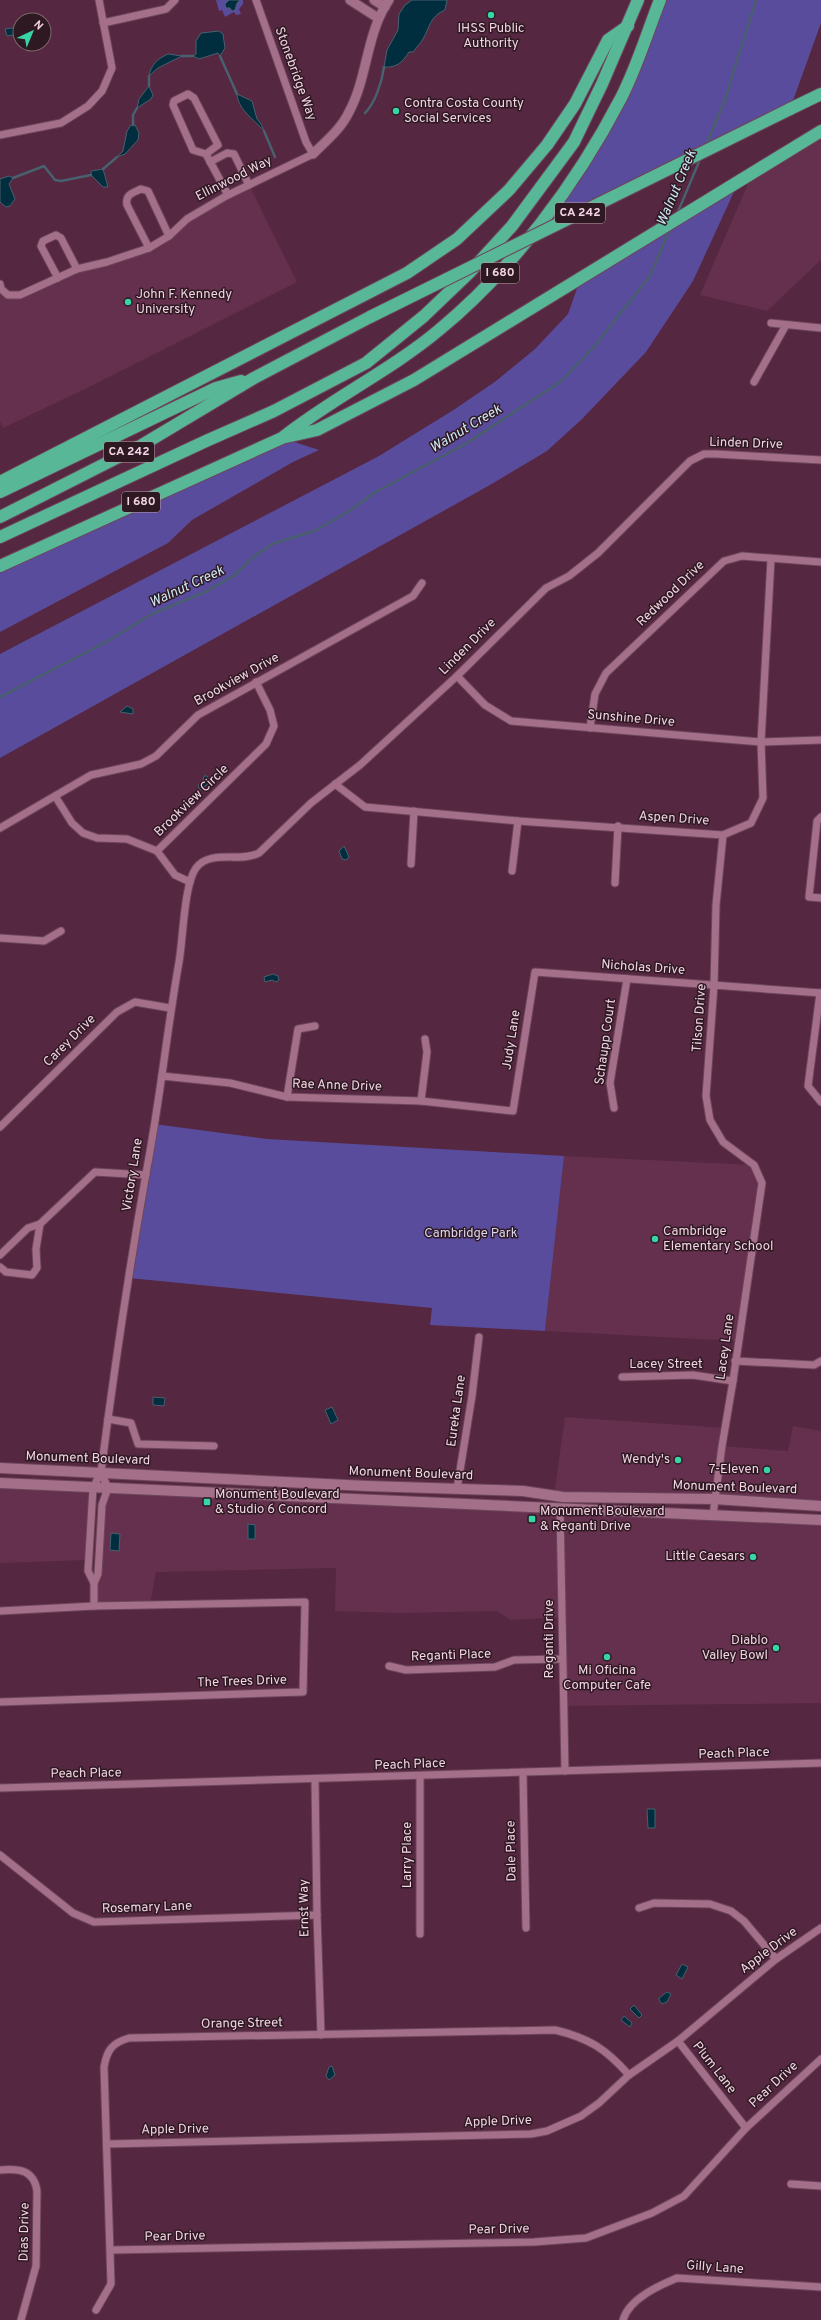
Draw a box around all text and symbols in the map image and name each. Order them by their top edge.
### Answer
marker: IHSS Public Authority [486,10,496,20]
north arrow [12,12,52,52]
text: N [31,18,46,33]
place label: IHSS Public Authority [457,21,525,52]
street label: Stonebridge Way [271,25,319,123]
place label: Contra Costa County Social Services [404,96,524,127]
marker: Contra Costa County Social Services [391,106,401,116]
water label: Walnut Creek [653,147,701,228]
street label: Ellinwood Way [193,153,275,205]
road number: CA 242 [555,203,605,223]
road number: I 680 [481,263,519,283]
place label: John F. Kennedy University [136,287,232,318]
marker: John F. Kennedy University [123,297,133,307]
water label: Walnut Creek [427,401,506,457]
street label: Linden Drive [709,435,783,453]
road number: CA 242 [104,442,154,462]
road number: I 680 [122,492,160,512]
street label: Redwood Drive [634,558,708,630]
water label: Walnut Creek [147,562,228,612]
street label: Linden Drive [436,615,500,679]
street label: Brookview Drive [192,650,282,710]
street label: Sunshine Drive [587,707,675,731]
street label: Brookview Circle [151,761,233,841]
street label: Aspen Drive [638,809,710,829]
street label: Nicholas Drive [601,957,685,979]
street label: Tilson Drive [690,983,710,1053]
street label: Schaupp Court [592,998,620,1086]
street label: Judy Lane [499,1009,525,1071]
street label: Carey Drive [40,1011,100,1071]
street label: Rae Anne Drive [292,1076,382,1096]
street label: Victory Lane [119,1137,147,1213]
place label: Cambridge Elementary School [663,1224,773,1255]
park label: Cambridge Park [424,1226,518,1242]
marker: Cambridge Elementary School [650,1234,660,1244]
street label: Lacey Lane [713,1313,739,1381]
street label: Lacey Street [629,1357,703,1373]
street label: Eureka Lane [444,1374,470,1448]
street label: Monument Boulevard [25,1449,151,1469]
place label: Wendy's [622,1452,670,1468]
marker: Wendy's [673,1455,683,1465]
place label: 7-Eleven [709,1462,759,1478]
street label: Monument Boulevard [348,1464,474,1484]
marker: 7-Eleven [762,1465,772,1475]
street label: Monument Boulevard [672,1478,798,1498]
place label: Monument Boulevard & Studio 6 Concord [215,1487,340,1518]
marker: Monument Boulevard & Studio 6 Concord [202,1497,212,1507]
place label: Monument Boulevard & Reganti Drive [540,1504,665,1535]
marker: Monument Boulevard & Reganti Drive [527,1514,537,1524]
place label: Little Caesars [665,1549,745,1565]
marker: Little Caesars [748,1552,758,1562]
street label: Reganti Drive [542,1600,558,1678]
place label: Diablo Valley Bowl [702,1633,768,1664]
marker: Diablo Valley Bowl [771,1643,781,1653]
street label: Reganti Place [411,1647,491,1665]
marker: Mi Oficina Computer Cafe [602,1652,612,1662]
place label: Mi Oficina Computer Cafe [563,1663,651,1694]
street label: The Trees Drive [197,1672,287,1692]
street label: Peach Place [698,1745,770,1763]
street label: Peach Place [374,1756,446,1774]
street label: Peach Place [50,1765,122,1783]
street label: Dale Place [503,1820,521,1882]
street label: Larry Place [400,1822,416,1888]
street label: Ernst Way [296,1879,314,1937]
street label: Rosemary Lane [101,1898,193,1918]
street label: Apple Drive [737,1924,801,1978]
street label: Orange Street [201,2015,283,2033]
street label: Plum Lane [689,2039,739,2097]
street label: Pear Drive [746,2058,802,2112]
street label: Apple Drive [464,2113,532,2131]
street label: Apple Drive [141,2121,209,2139]
street label: Dias Drive [16,2202,34,2262]
street label: Pear Drive [468,2221,530,2239]
street label: Pear Drive [144,2228,206,2246]
street label: Gilly Lane [686,2258,744,2278]

